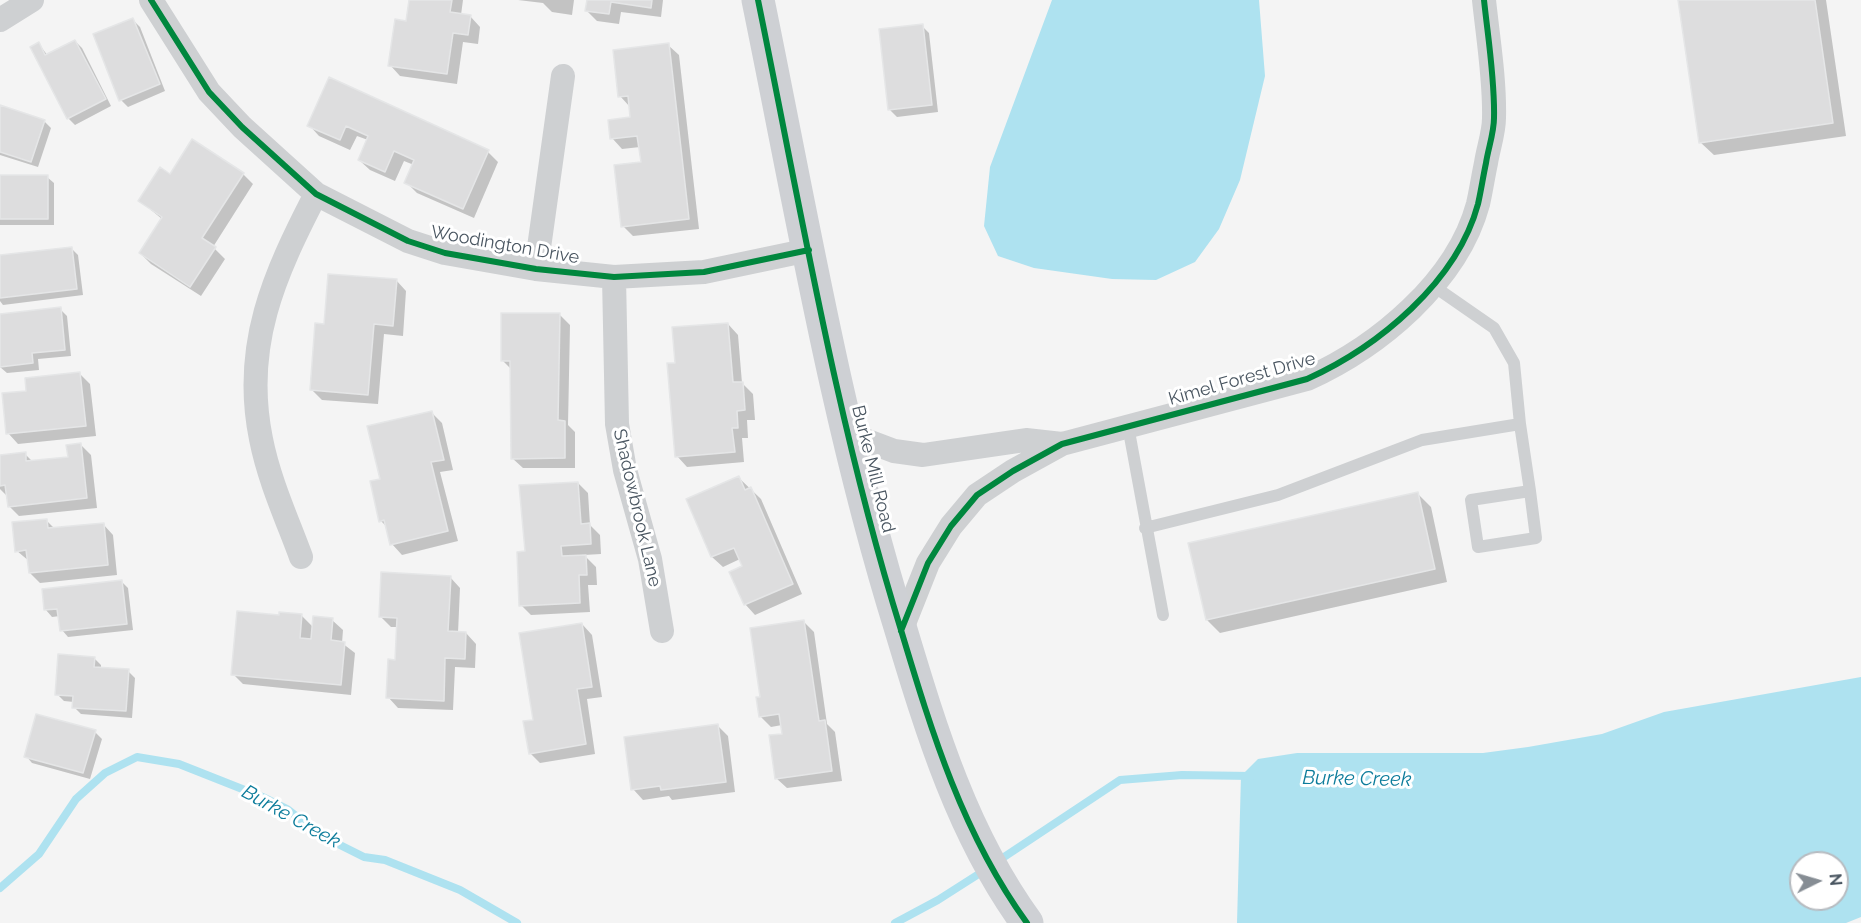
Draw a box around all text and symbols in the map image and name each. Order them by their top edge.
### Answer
street label: Woodington Drive [429,221,581,269]
street label: Kimel Forest Drive [1166,348,1318,410]
street label: Burke Mill Road [847,403,899,535]
street label: Shadowbrook Lane [608,427,666,589]
water label: Burke Creek [1302,766,1412,792]
water label: Burke Creek [237,780,345,854]
north arrow [1789,851,1849,911]
text: N [1825,873,1845,886]

